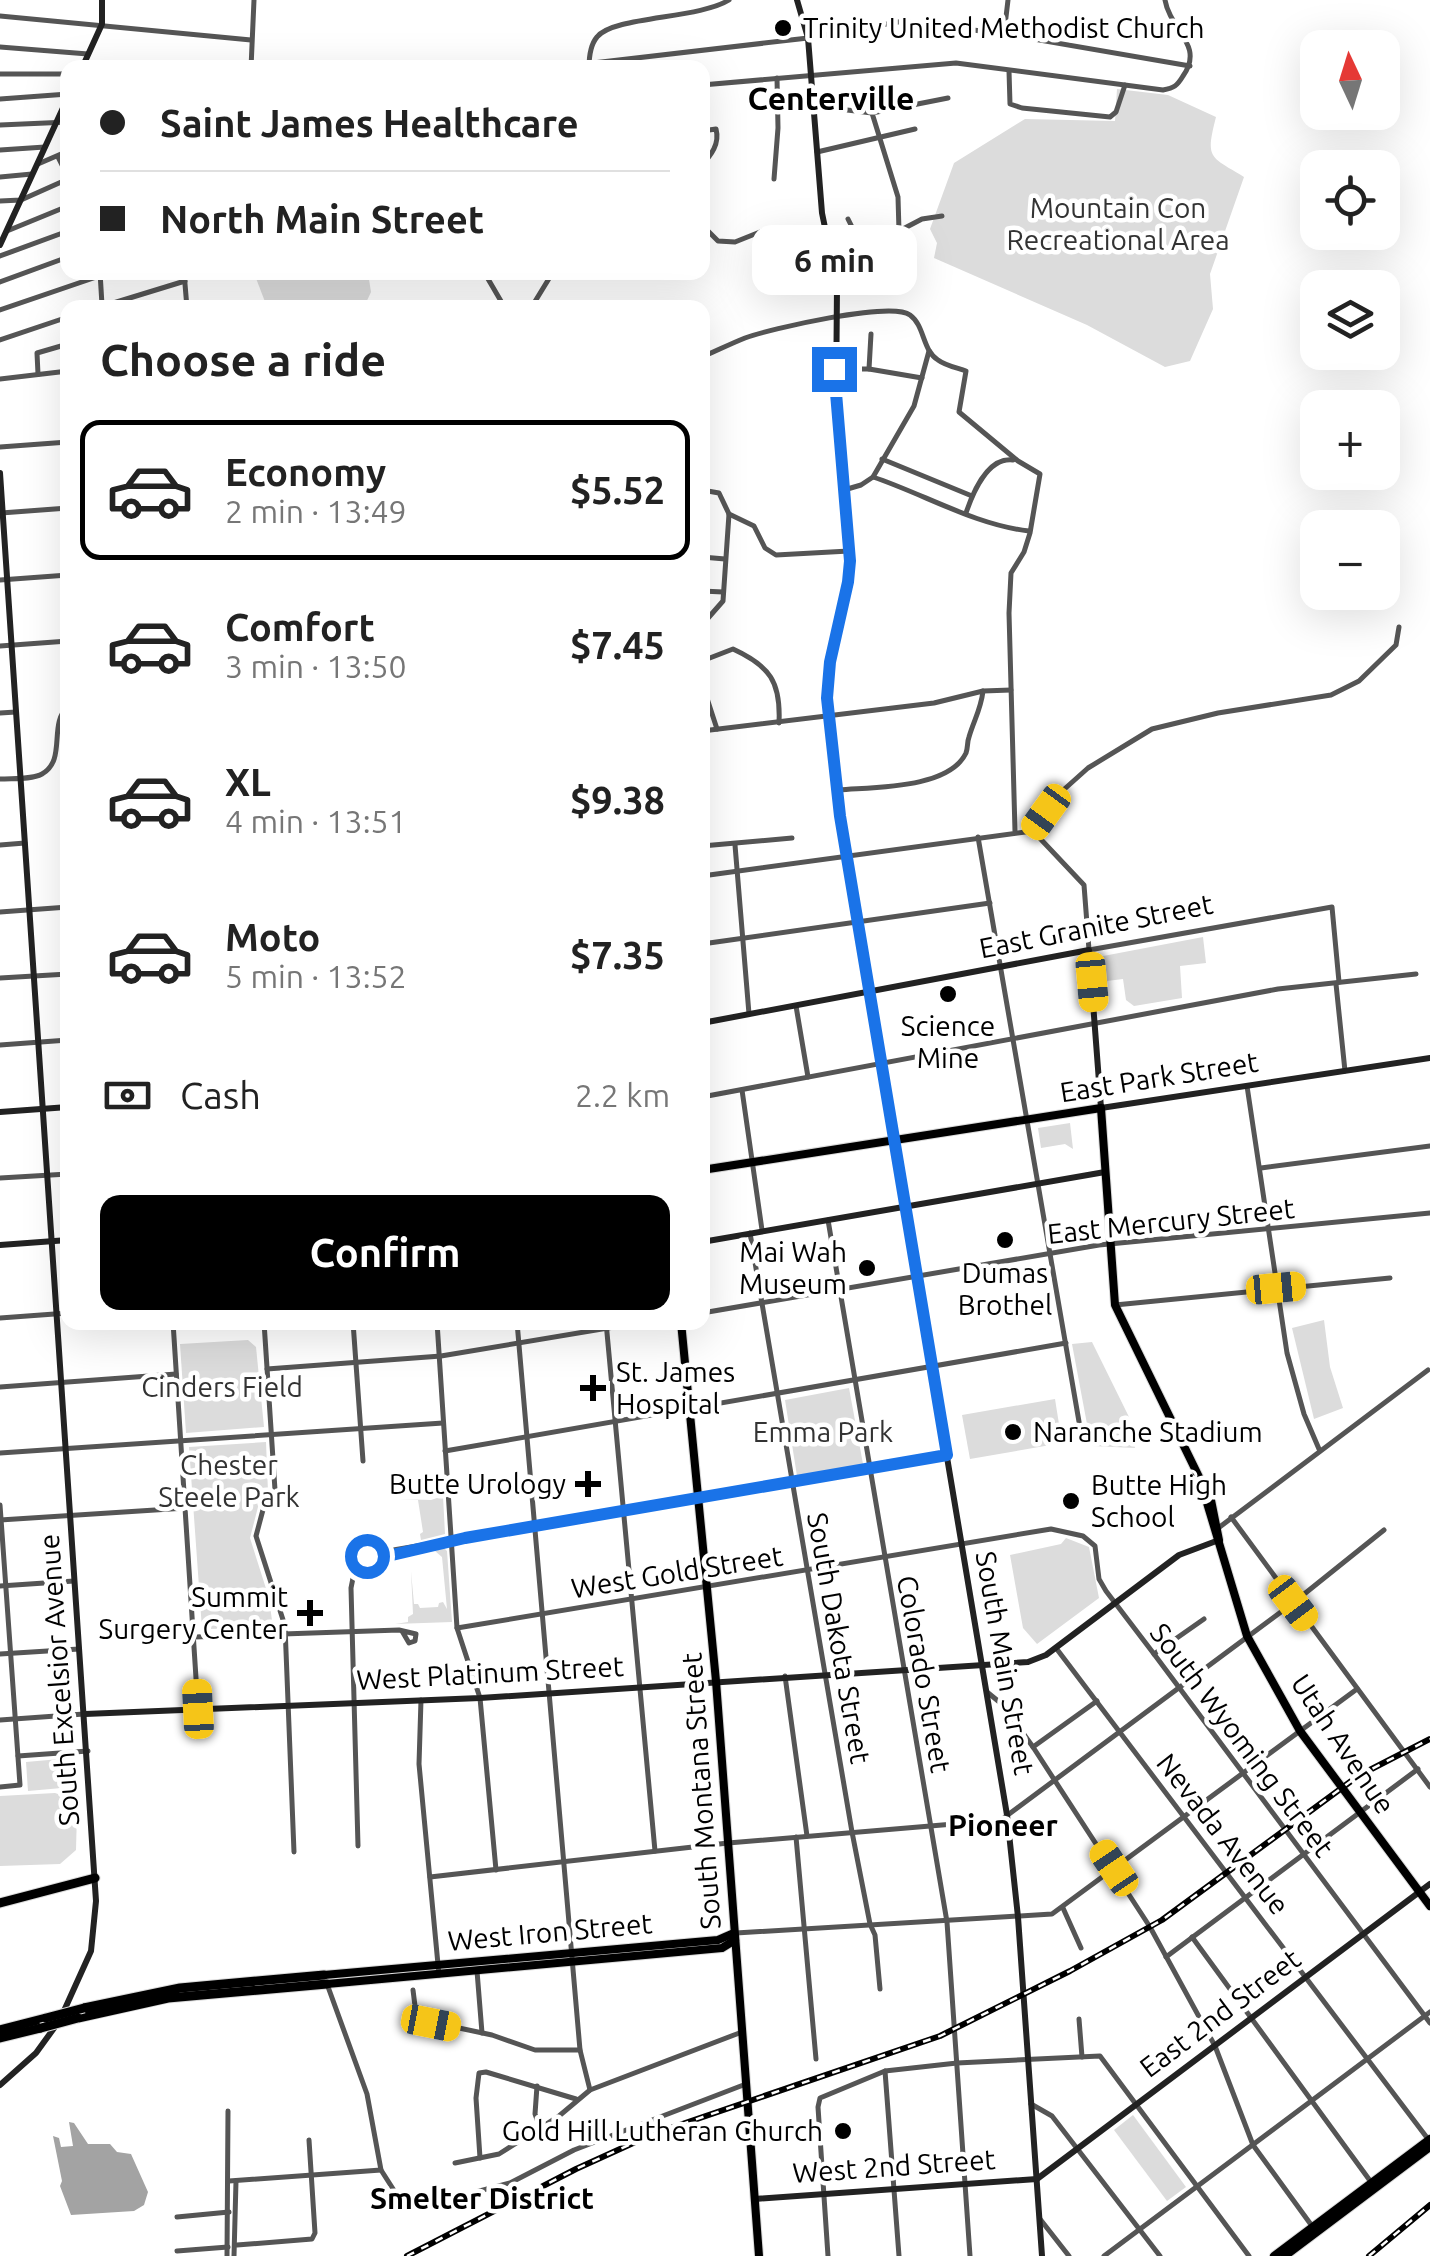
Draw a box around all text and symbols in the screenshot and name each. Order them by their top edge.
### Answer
place label: Trinity United Methodist Church [803,12,1205,43]
marker: Trinity United Methodist Church [772,17,794,39]
north arrow [1300,30,1400,130]
map controls [1300,30,1400,610]
district label: Centerville [748,80,914,116]
text: Saint James Healthcare [160,102,579,144]
button: locate [1300,150,1400,250]
park label: Mountain Con Recreational Area [1006,192,1230,255]
text: North Main Street [160,198,484,240]
callout: 6 min [752,224,916,294]
text: 6 min [794,242,875,278]
button: layers [1300,270,1400,370]
text: Choose a ride [100,334,386,385]
route end [812,347,857,392]
button: + [1300,390,1400,490]
icon: car [105,445,195,535]
text: Economy [225,451,386,493]
text: $5.52 [570,469,665,511]
text: 2 min · 13:49 [225,493,407,529]
button: − [1300,510,1400,610]
icon: car [105,600,195,690]
text: Comfort [225,606,375,648]
text: $7.45 [570,624,665,666]
text: 3 min · 13:50 [225,648,407,684]
icon: car [105,755,195,845]
text: XL [225,761,271,803]
text: $9.38 [570,779,665,821]
car [1016,779,1076,845]
text: 4 min · 13:51 [225,803,407,839]
street label: East Granite Street [977,888,1215,963]
icon: car [105,910,195,1000]
text: Moto [225,916,320,958]
text: $7.35 [570,934,665,976]
car [1074,951,1110,1013]
text: 5 min · 13:52 [225,958,407,994]
marker: Science Mine [937,983,959,1005]
place label: Science Mine [901,1010,995,1073]
street label: East Park Street [1058,1046,1260,1107]
icon: cash [100,1068,155,1123]
text: Cash [180,1074,261,1116]
text: 2.2 km [575,1077,670,1113]
street label: East Mercury Street [1046,1192,1296,1249]
button: Confirm [100,1195,670,1310]
marker: Dumas Brothel [994,1229,1016,1251]
place label: Mai Wah Museum [739,1236,847,1299]
marker: Mai Wah Museum [856,1257,878,1279]
place label: Dumas Brothel [958,1257,1052,1320]
car [1245,1270,1307,1306]
place label: St. James Hospital [616,1356,735,1419]
park label: Cinders Field [141,1371,303,1402]
marker: St. James Hospital [580,1375,606,1401]
park label: Emma Park [753,1416,893,1447]
place label: Naranche Stadium [1033,1416,1263,1447]
marker: Naranche Stadium [1002,1421,1024,1443]
park label: Chester Steele Park [158,1449,300,1512]
place label: Butte Urology [389,1468,566,1499]
place label: Butte High School [1091,1469,1227,1532]
marker: Butte Urology [575,1471,601,1497]
marker: Butte High School [1060,1490,1082,1512]
street label: South Dakota Street [802,1510,877,1766]
street label: South Excelsior Avenue [33,1533,84,1827]
route start [345,1534,390,1579]
street label: West Gold Street [569,1539,785,1604]
street label: South Main Street [971,1549,1040,1777]
car [1263,1570,1323,1636]
street label: Colorado Street [892,1573,957,1775]
place label: Summit Surgery Center [98,1581,288,1644]
marker: Summit Surgery Center [297,1600,323,1626]
street label: South Wyoming Street [1145,1617,1340,1862]
street label: West Platinum Street [356,1650,624,1695]
street label: South Montana Street [675,1652,726,1931]
street label: Utah Avenue [1285,1668,1401,1819]
car [181,1678,215,1740]
street label: Nevada Avenue [1151,1747,1296,1920]
district label: Pioneer [948,1808,1059,1842]
car [1085,1835,1143,1901]
street label: West Iron Street [446,1907,654,1956]
street label: East 2nd Street [1134,1942,1306,2083]
car [399,2003,463,2043]
place label: Gold Hill Lutheran Church [502,2115,823,2146]
marker: Gold Hill Lutheran Church [832,2120,854,2142]
street label: West 2nd Street [791,2143,996,2188]
district label: Smelter District [370,2181,594,2215]

